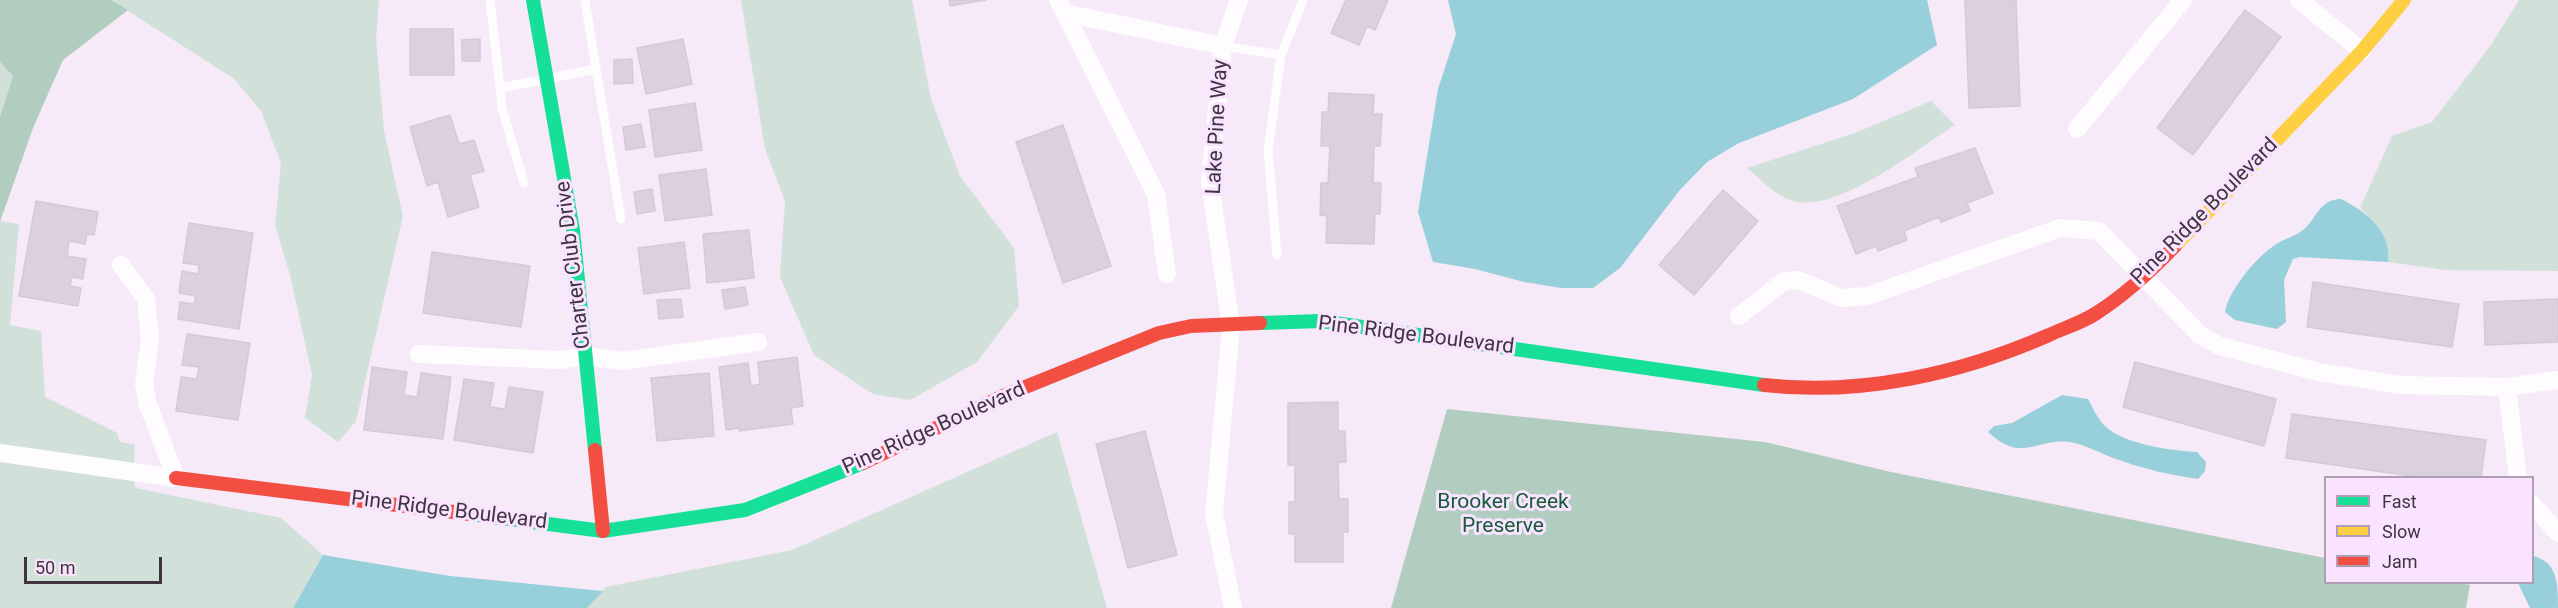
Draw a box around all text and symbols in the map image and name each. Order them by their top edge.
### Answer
street label: Lake Pine Way [1202,59,1234,195]
street label: Pine Ridge Boulevard [2126,133,2284,291]
street label: Charter Club Drive [551,180,597,350]
street label: Pine Ridge Boulevard [1317,311,1515,361]
street label: Pine Ridge Boulevard [839,377,1029,481]
legend [2324,476,2534,584]
street label: Pine Ridge Boulevard [350,486,548,536]
park label: Brooker Creek Preserve [1437,490,1569,540]
text: Fast [2382,491,2417,512]
text: Slow [2382,521,2421,542]
scale bar [27,545,165,583]
text: Jam [2382,551,2418,572]
text: 50 m [35,557,75,578]

